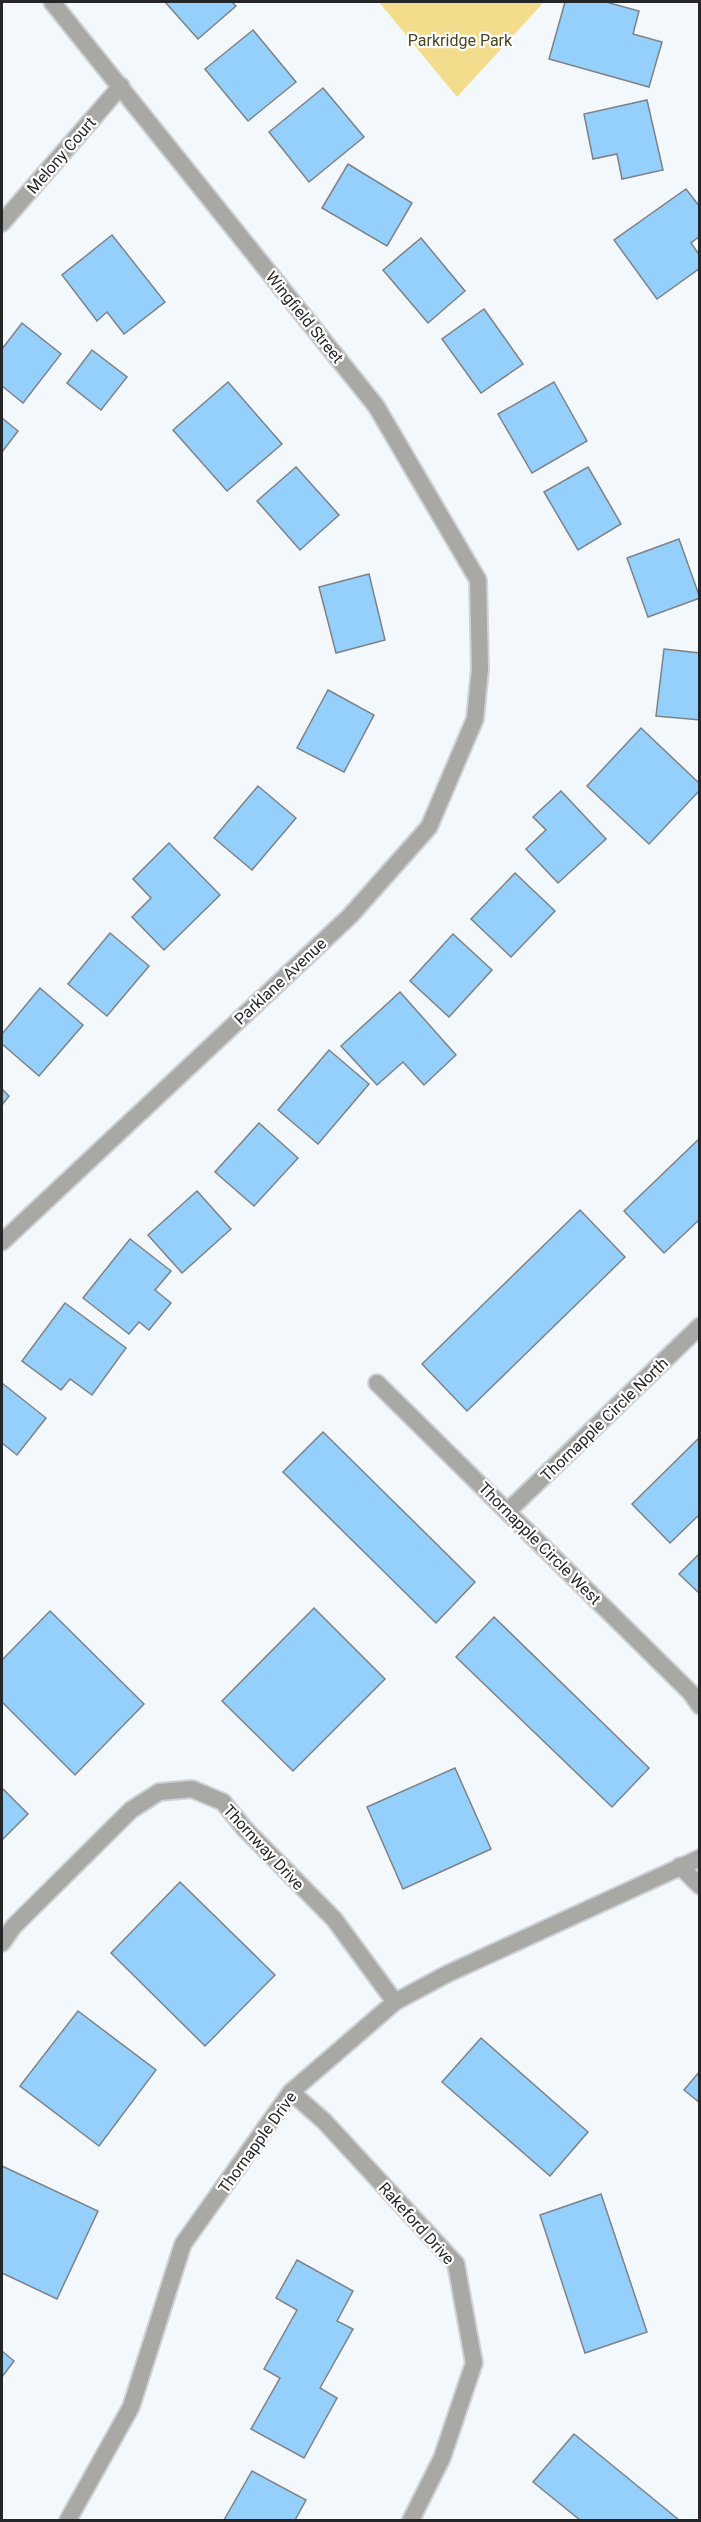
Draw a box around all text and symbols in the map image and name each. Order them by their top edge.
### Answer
park label: Parkridge Park [408,31,513,50]
street label: Melony Court [23,113,100,198]
street label: Wingfield Street [262,268,347,367]
street label: Parklane Avenue [231,934,330,1029]
street label: Thornapple Circle North [537,1354,672,1485]
street label: Thornapple Circle West [475,1478,605,1608]
street label: Thornway Drive [219,1801,308,1894]
street label: Thornapple Drive [214,2088,301,2197]
street label: Rakeford Drive [375,2178,458,2268]

